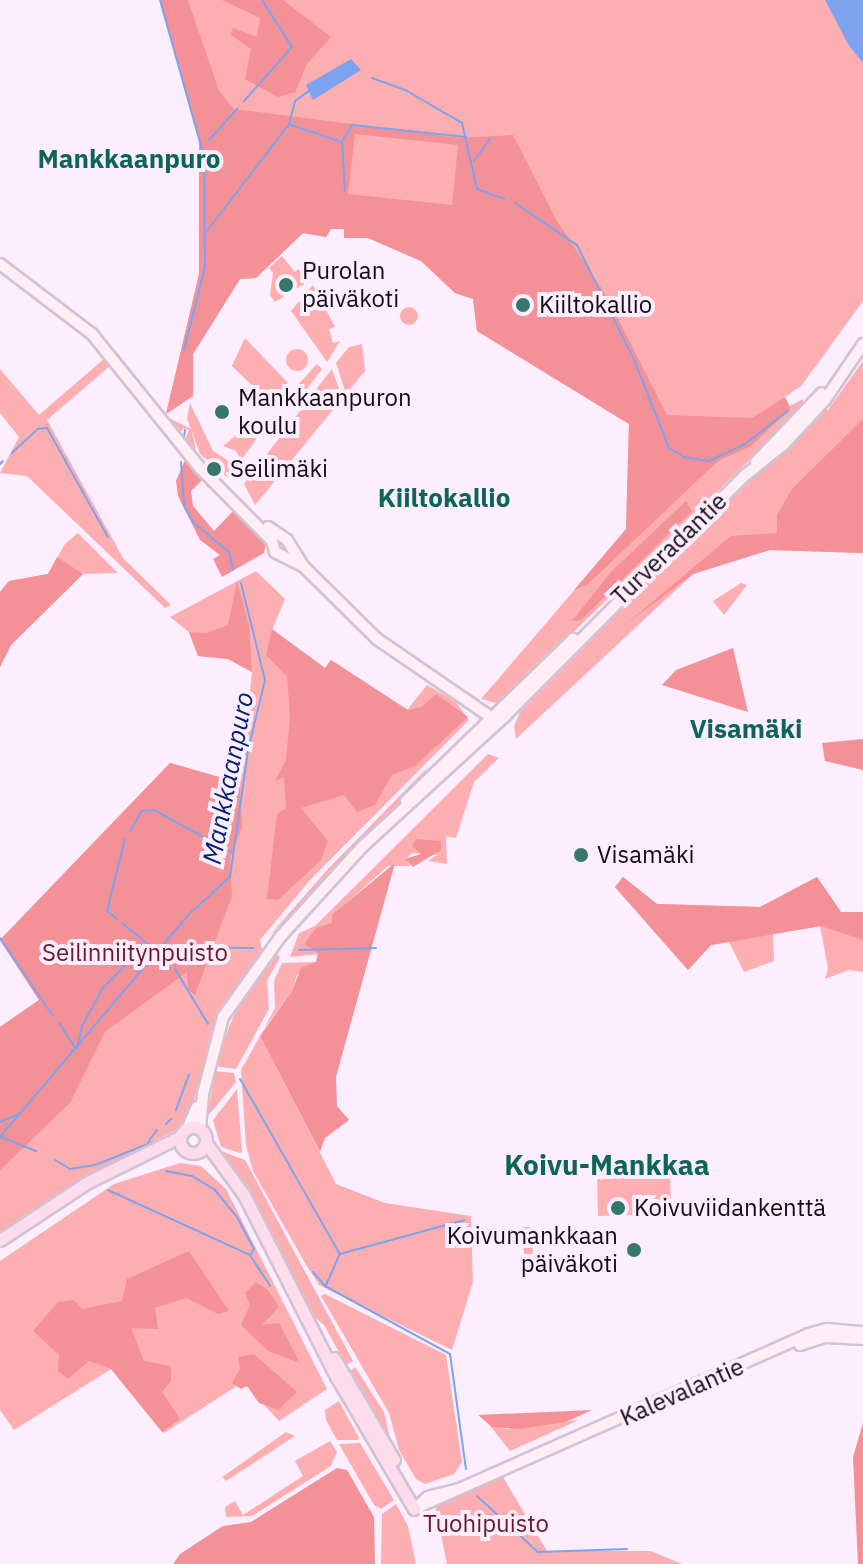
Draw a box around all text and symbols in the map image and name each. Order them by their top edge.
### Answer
district label: Mankkaanpuro [37,143,221,175]
place label: Purolan päiväkoti [302,257,399,313]
marker: Purolan päiväkoti [277,276,295,294]
place label: Kiiltokallio [539,291,652,319]
marker: Kiiltokallio [514,296,532,314]
place label: Mankkaanpuron koulu [238,384,412,440]
marker: Mankkaanpuron koulu [213,403,231,421]
place label: Seilimäki [230,455,328,483]
marker: Seilimäki [205,460,223,478]
district label: Kiiltokallio [378,482,510,514]
street label: Turveradantie [605,487,733,611]
water label: Mankkaanpuro [196,689,260,867]
district label: Visamäki [690,713,802,745]
place label: Visamäki [597,841,695,869]
marker: Visamäki [572,846,590,864]
park label: Seilinniitynpuisto [42,939,228,967]
district label: Koivu-Mankkaa [504,1148,710,1182]
place label: Koivuviidankenttä [634,1194,826,1222]
marker: Koivuviidankenttä [609,1199,627,1217]
place label: Koivumankkaan päiväkoti [447,1222,618,1278]
marker: Koivumankkaan päiväkoti [625,1241,643,1259]
street label: Kalevalantie [616,1352,748,1432]
park label: Tuohipuisto [423,1510,549,1538]

